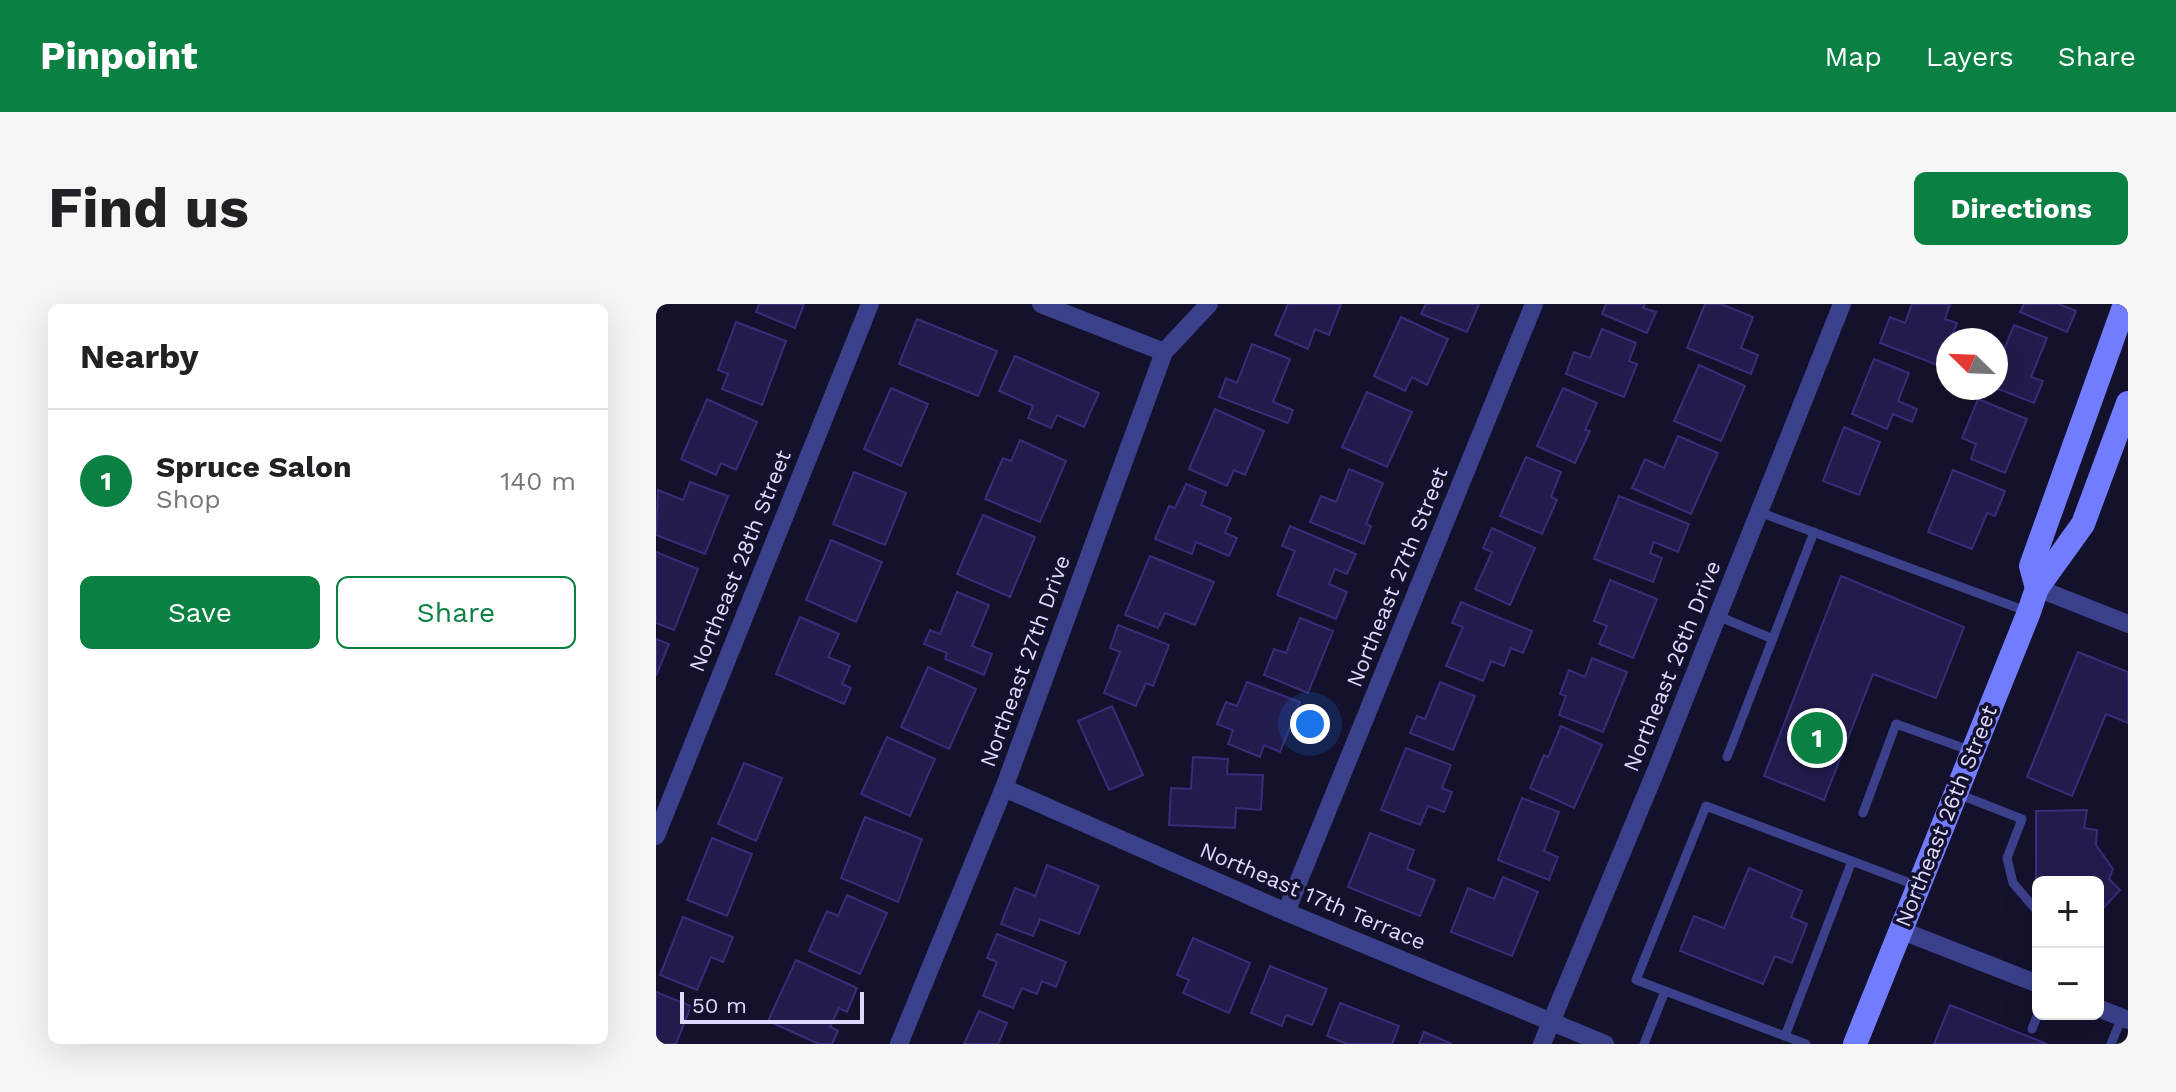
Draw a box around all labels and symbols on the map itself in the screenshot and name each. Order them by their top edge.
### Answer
north arrow [1936,328,2008,400]
street label: Northeast 28th Street [684,447,796,675]
street label: Northeast 27th Street [1341,463,1453,691]
street label: Northeast 27th Drive [975,552,1075,770]
street label: Northeast 26th Drive [1618,557,1726,775]
street label: Northeast 26th Street [1890,702,2002,930]
your location [1290,704,1330,744]
pin: 1 [1791,708,1843,768]
street label: Northeast 17th Terrace [1196,837,1430,955]
scale bar [680,988,864,1024]

